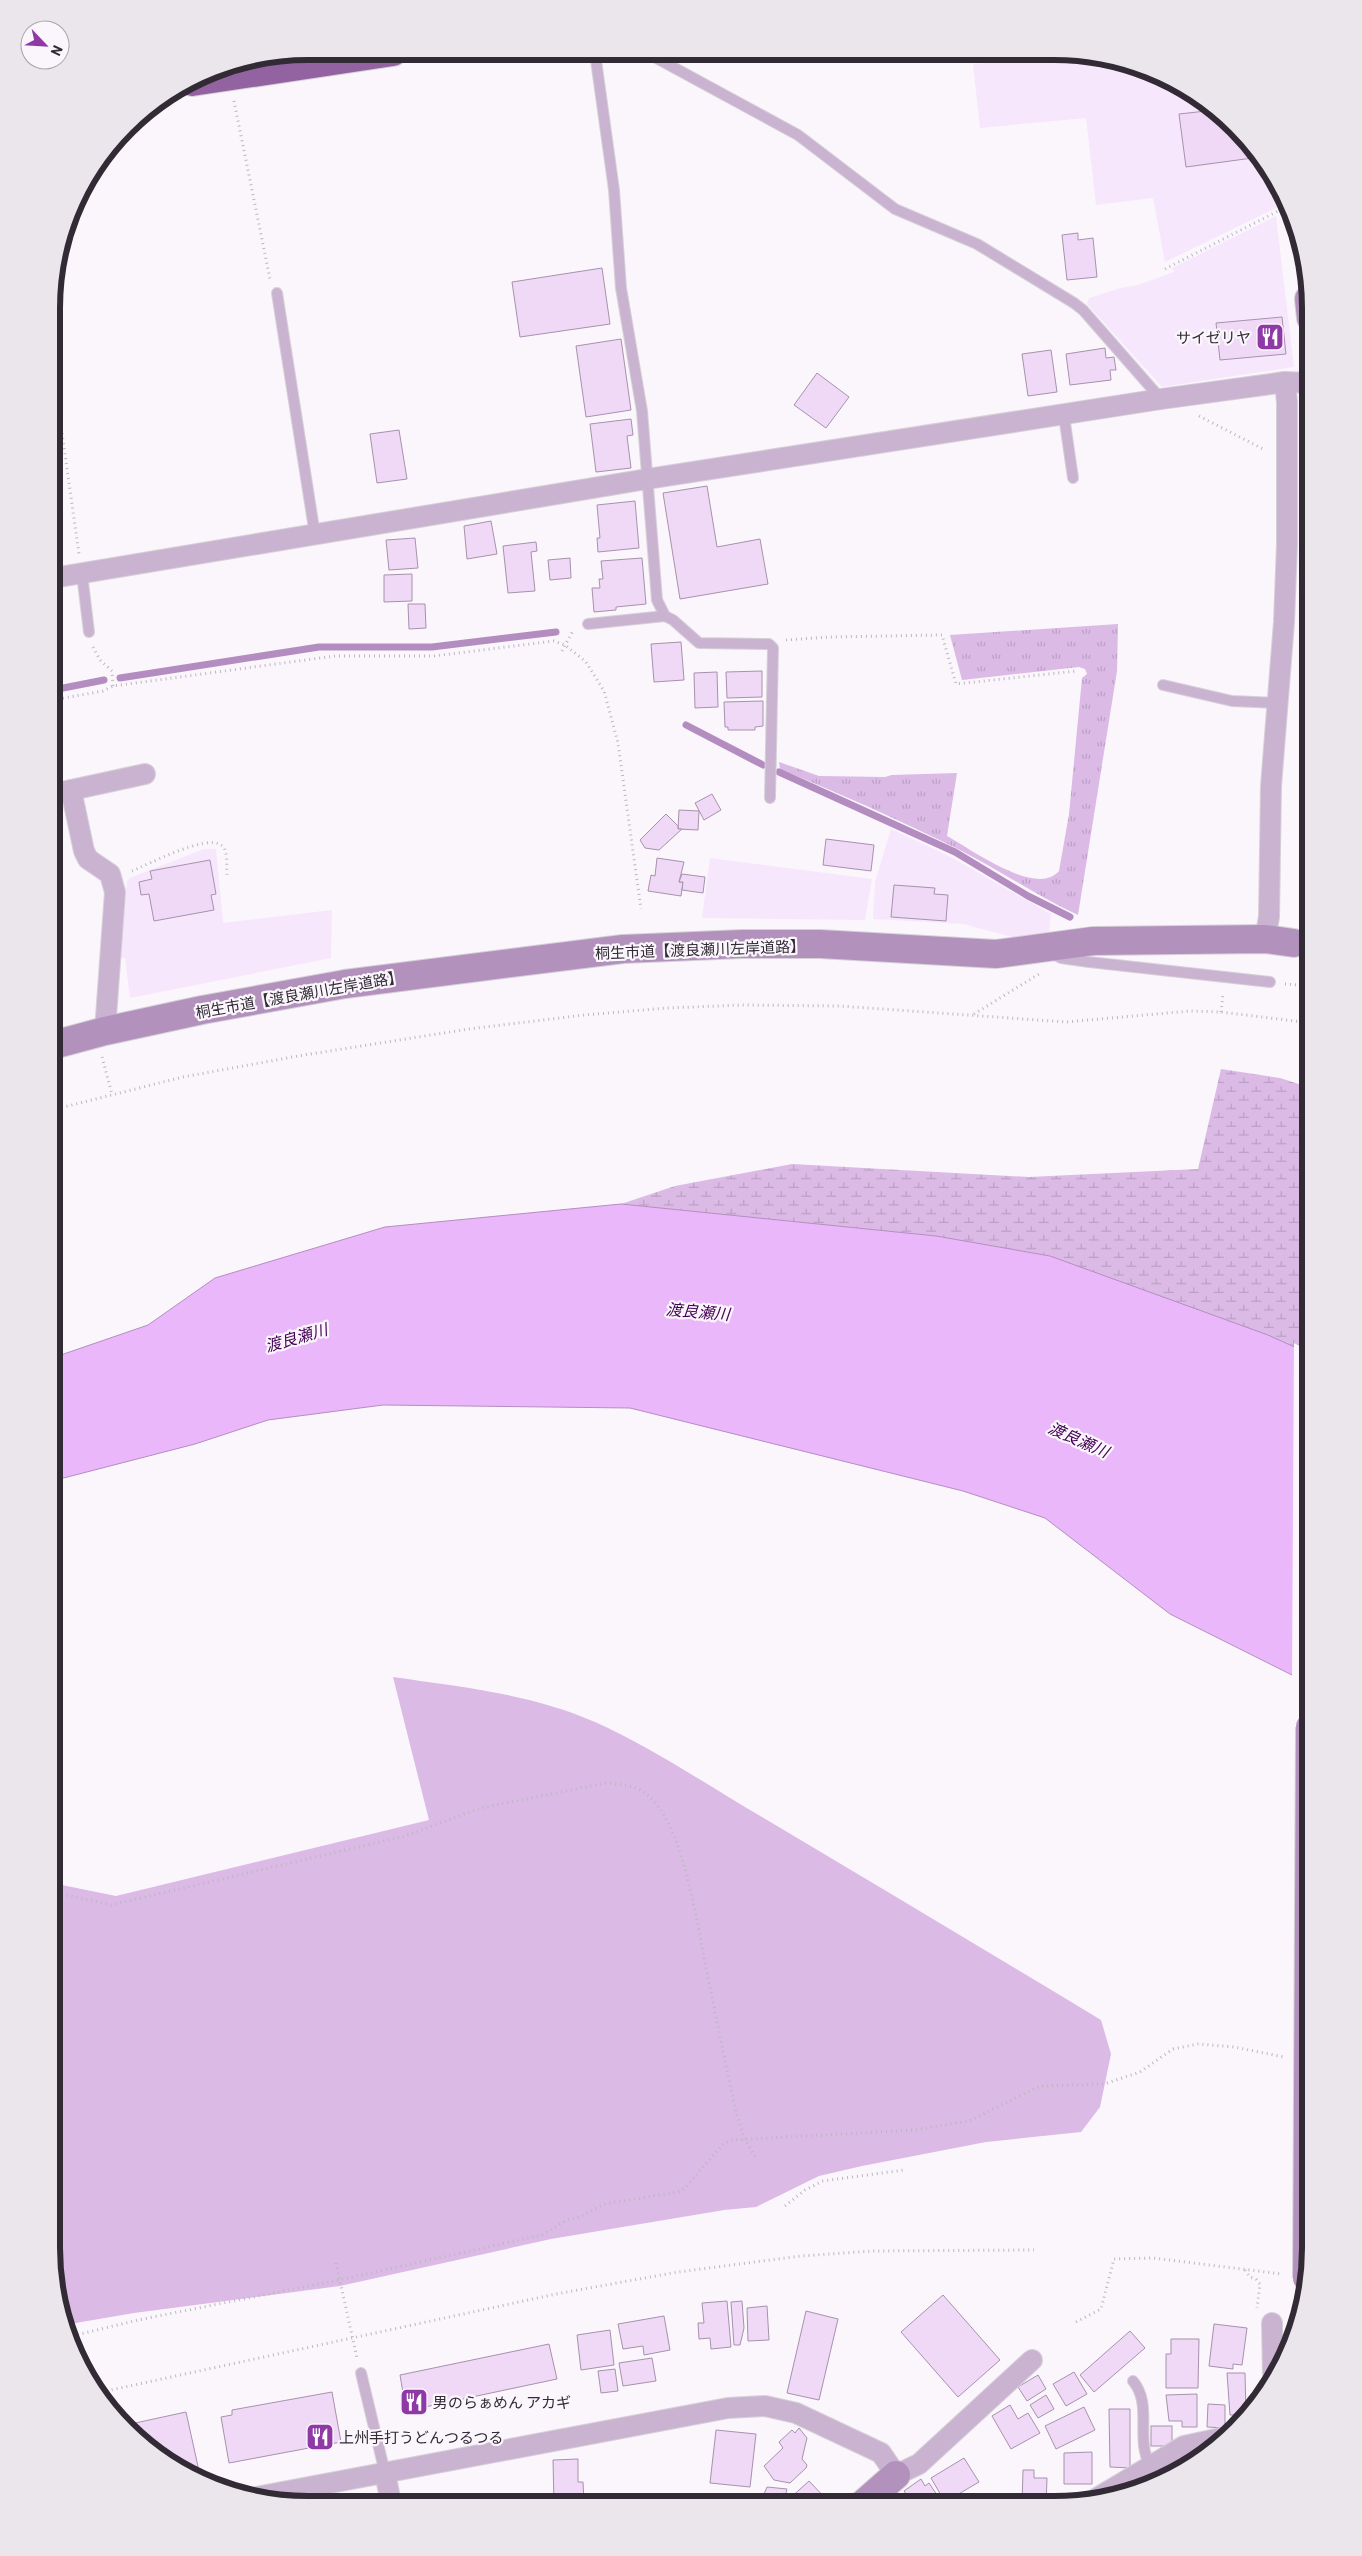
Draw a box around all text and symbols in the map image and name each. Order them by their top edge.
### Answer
north arrow [20,20,70,70]
text: N [48,43,67,59]
restaurant icon: サイゼリヤ [1255,322,1285,352]
place label: サイゼリヤ [1176,328,1251,346]
street label: 桐生市道【渡良瀬川左岸道路】 [595,936,805,962]
street label: 桐生市道【渡良瀬川左岸道路】 [194,967,404,1021]
water label: 渡良瀬川 [665,1299,733,1323]
water label: 渡良瀬川 [263,1318,331,1355]
water label: 渡良瀬川 [1046,1417,1114,1462]
restaurant icon: 男のらぁめん アカギ [399,2387,429,2417]
place label: 男のらぁめん アカギ [433,2393,571,2411]
restaurant icon: 上州手打うどんつるつる [305,2422,335,2452]
place label: 上州手打うどんつるつる [339,2428,503,2446]

